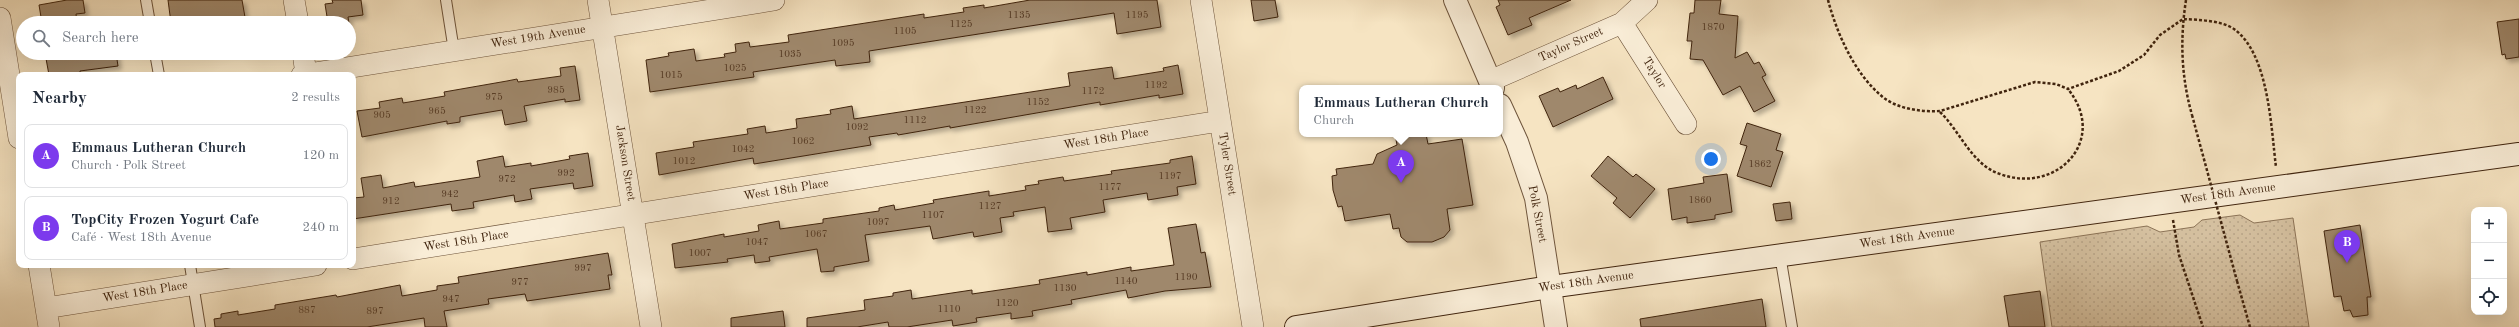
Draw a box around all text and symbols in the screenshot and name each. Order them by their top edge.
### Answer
house number: 1135 [1007,10,1031,20]
house number: 1195 [1125,10,1149,20]
search box [16,16,356,60]
house number: 1125 [949,19,973,29]
house number: 1870 [1701,22,1725,32]
street label: West 19th Avenue [490,23,587,50]
street label: Taylor Street [1537,25,1605,65]
house number: 1105 [893,26,917,36]
icon: search [30,27,52,49]
text: Search here [62,31,139,46]
house number: 1095 [831,38,855,48]
house number: 1035 [778,49,802,59]
street label: Taylor [1640,55,1668,91]
house number: 1025 [723,63,747,73]
house number: 1015 [659,70,683,80]
house number: 1192 [1144,80,1168,90]
house number: 985 [547,85,565,95]
popup [1299,85,1503,137]
house number: 1172 [1081,86,1105,96]
text: Nearby [32,90,87,107]
text: 2 results [291,91,340,104]
house number: 975 [485,92,503,102]
text: Emmaus Lutheran Church [1313,96,1489,111]
house number: 1152 [1026,97,1050,107]
house number: 1122 [963,105,987,115]
house number: 965 [428,106,446,116]
house number: 905 [373,110,391,120]
text: Church [1313,114,1354,127]
house number: 1112 [903,115,927,125]
house number: 1092 [845,122,869,132]
street label: Jackson Street [613,124,637,202]
street label: West 18th Place [1063,126,1150,152]
street label: Tyler Street [1216,132,1238,196]
house number: 1062 [791,136,815,146]
text: Emmaus Lutheran Church [71,141,246,156]
house number: 1042 [731,144,755,154]
text: A [41,149,51,162]
text: 120 m [302,149,339,162]
your location [1701,149,1721,169]
pin: A [1388,150,1414,183]
house number: 1012 [672,156,696,166]
text: Church · Polk Street [71,159,186,172]
house number: 1862 [1748,159,1772,169]
house number: 992 [557,168,575,178]
house number: 1197 [1158,171,1182,181]
house number: 972 [498,174,516,184]
street label: West 18th Place [743,177,830,203]
street label: West 18th Avenue [2180,181,2277,207]
house number: 1177 [1098,182,1122,192]
street label: Polk Street [1526,184,1548,244]
house number: 942 [441,189,459,199]
house number: 1860 [1688,195,1712,205]
house number: 912 [382,196,400,206]
house number: 1127 [978,201,1002,211]
map controls [2471,207,2507,315]
button: + [2471,207,2507,243]
house number: 1107 [921,210,945,220]
text: TopCity Frozen Yogurt Cafe [71,213,259,228]
house number: 1097 [866,217,890,227]
text: B [41,221,51,234]
text: 240 m [302,221,339,234]
street label: West 18th Avenue [1859,225,1956,251]
street label: West 18th Place [423,228,510,254]
house number: 1067 [804,229,828,239]
pin: B [2334,230,2360,263]
text: Café · West 18th Avenue [71,231,211,244]
house number: 1047 [745,237,769,247]
button: − [2471,243,2507,279]
house number: 1007 [688,248,712,258]
house number: 997 [574,263,592,273]
street label: West 18th Avenue [1538,269,1635,295]
house number: 1190 [1174,272,1198,282]
house number: 1140 [1114,276,1138,286]
house number: 977 [511,277,529,287]
street label: West 18th Place [102,279,189,305]
button: locate [2471,279,2507,315]
house number: 1130 [1053,283,1077,293]
house number: 947 [442,294,460,304]
house number: 1120 [995,298,1019,308]
house number: 1110 [937,304,961,314]
house number: 887 [298,305,316,315]
house number: 897 [366,306,384,316]

